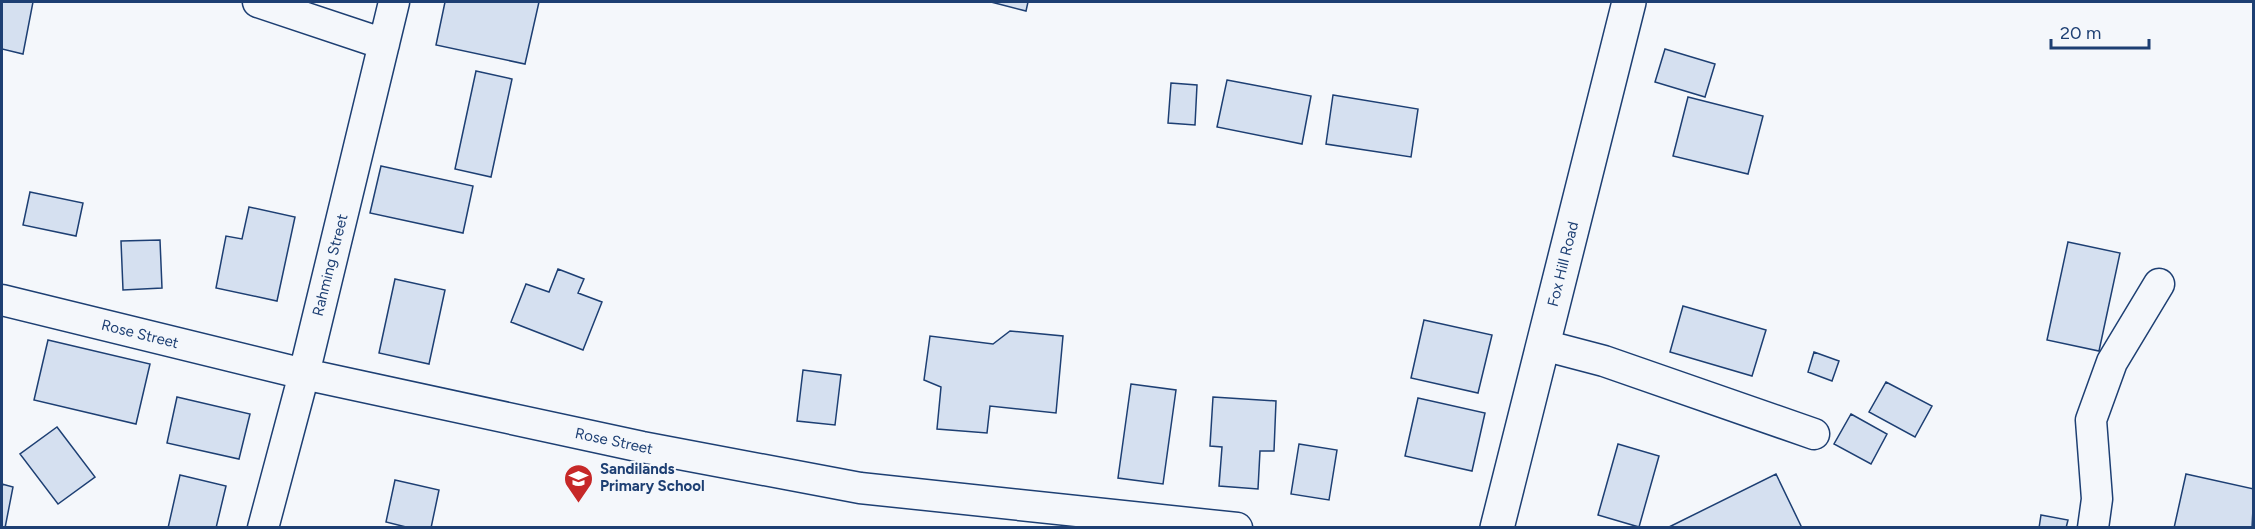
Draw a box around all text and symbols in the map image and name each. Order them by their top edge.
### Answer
scale bar [2051,12,2148,50]
text: 20 m [2060,22,2101,44]
street label: Rahming Street [309,212,351,318]
street label: Fox Hill Road [1544,220,1582,308]
street label: Rose Street [100,316,181,352]
street label: Rose Street [573,424,655,458]
place label: Sandilands Primary School [600,460,705,495]
school or university icon: Sandilands Primary School [563,462,595,504]

